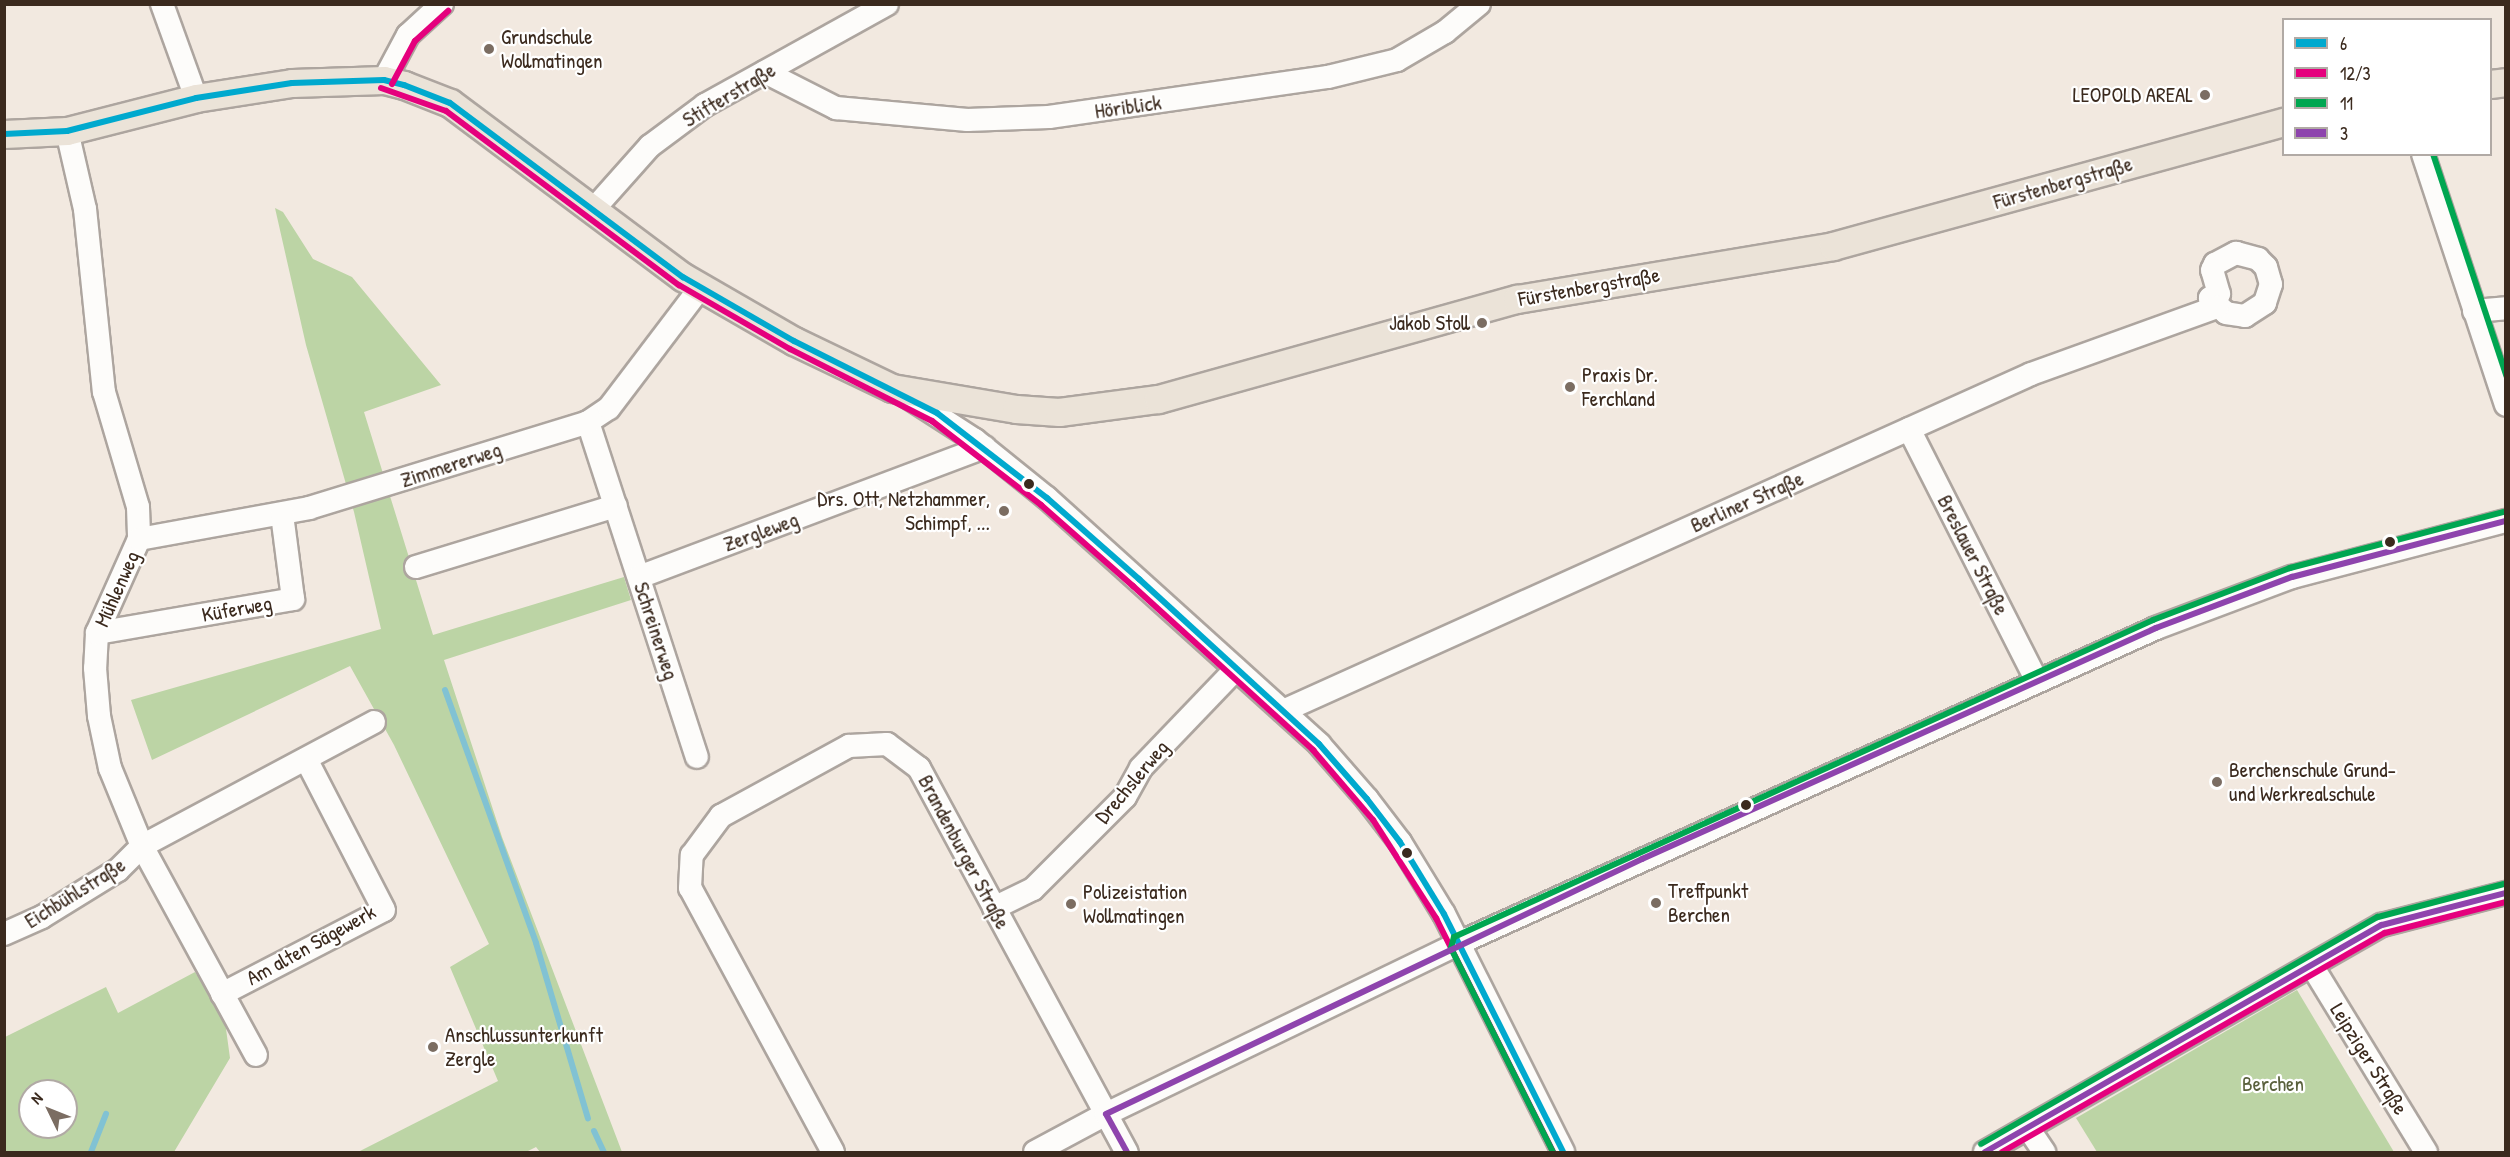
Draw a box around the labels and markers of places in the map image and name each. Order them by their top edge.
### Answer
place label: Grundschule Wollmatingen [501,24,603,74]
marker: Grundschule Wollmatingen [482,42,496,56]
place label: LEOPOLD AREAL [2073,82,2193,108]
marker: LEOPOLD AREAL [2198,88,2212,102]
place label: Jakob Stoll [1389,310,1470,336]
marker: Jakob Stoll [1475,316,1489,330]
place label: Praxis Dr. Ferchland [1582,362,1658,412]
marker: Praxis Dr. Ferchland [1563,380,1577,394]
unlabelled marker [1023,478,1035,490]
place label: Drs. Ott, Netzhammer, Schimpf, ... [817,486,990,536]
marker: Drs. Ott, Netzhammer, Schimpf, ... [995,502,1013,520]
unlabelled marker [2384,536,2396,548]
place label: Berchenschule Grund- und Werkrealschule [2229,757,2396,807]
marker: Berchenschule Grund- und Werkrealschule [2210,775,2224,789]
unlabelled marker [1740,799,1752,811]
unlabelled marker [1401,847,1413,859]
place label: Treffpunkt Berchen [1668,878,1748,928]
place label: Polizeistation Wollmatingen [1083,879,1187,929]
marker: Treffpunkt Berchen [1649,896,1663,910]
marker: Polizeistation Wollmatingen [1064,897,1078,911]
place label: Anschlussunterkunft Zergle [445,1022,603,1072]
marker: Anschlussunterkunft Zergle [426,1040,440,1054]

